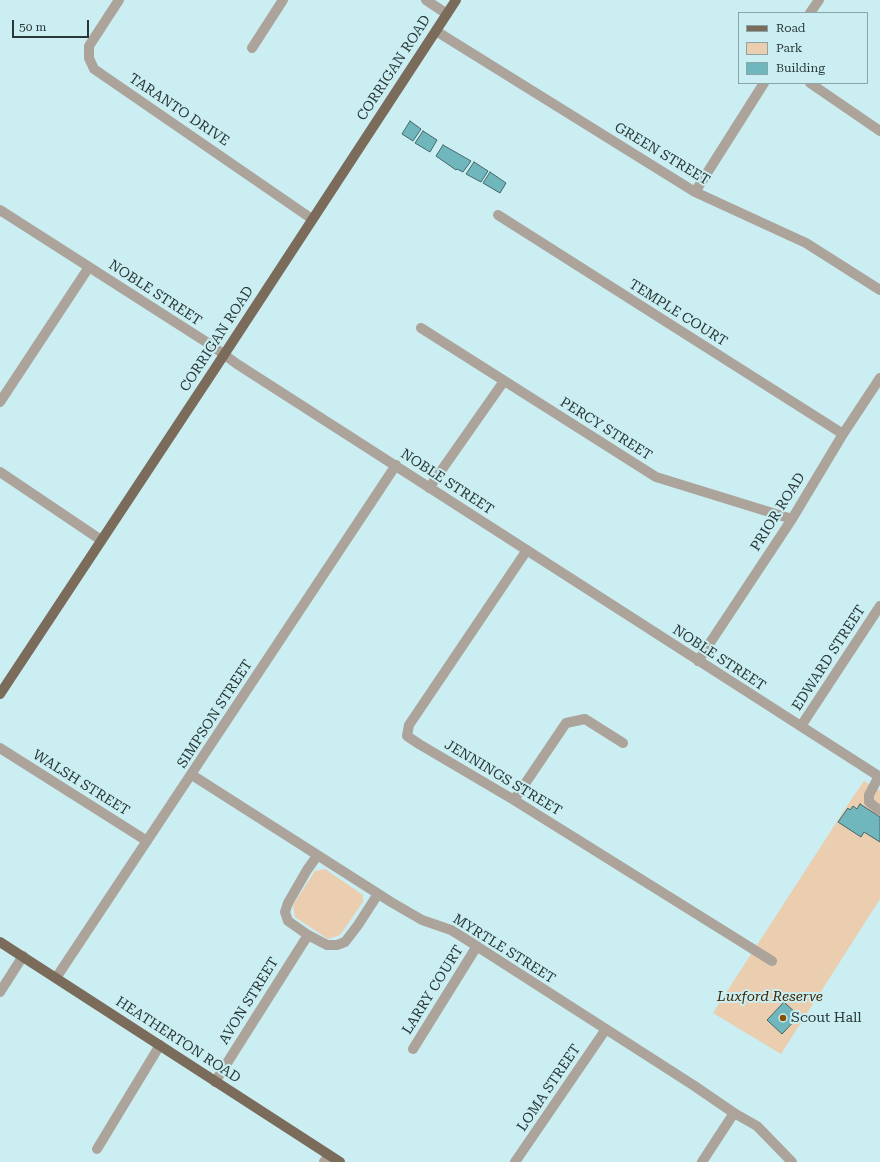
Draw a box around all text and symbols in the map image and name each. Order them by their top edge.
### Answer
scale bar [14,12,91,38]
street label: CORRIGAN ROAD [354,12,434,124]
legend [738,12,868,84]
text: 50 m [19,20,46,34]
text: Road [776,21,805,35]
text: Park [776,41,802,55]
text: Building [776,61,825,75]
street label: TARANTO DRIVE [125,70,233,150]
street label: GREEN STREET [611,119,713,189]
street label: NOBLE STREET [105,257,205,329]
street label: TEMPLE COURT [626,276,730,350]
street label: CORRIGAN ROAD [177,283,257,395]
street label: PERCY STREET [557,394,655,464]
street label: NOBLE STREET [397,446,497,518]
street label: PRIOR ROAD [747,470,809,554]
street label: EDWARD STREET [789,602,869,714]
street label: NOBLE STREET [669,622,769,694]
street label: SIMPSON STREET [174,657,256,771]
street label: JENNINGS STREET [441,736,565,820]
street label: WALSH STREET [30,747,132,819]
street label: MYRTLE STREET [450,911,558,987]
street label: LARRY COURT [399,942,467,1038]
street label: AVON STREET [216,955,282,1047]
park label: Luxford Reserve [717,989,823,1005]
street label: HEATHERTON ROAD [112,993,244,1087]
place label: Scout Hall [791,1010,862,1026]
marker: Scout Hall [778,1013,788,1023]
street label: LOMA STREET [514,1041,584,1135]

